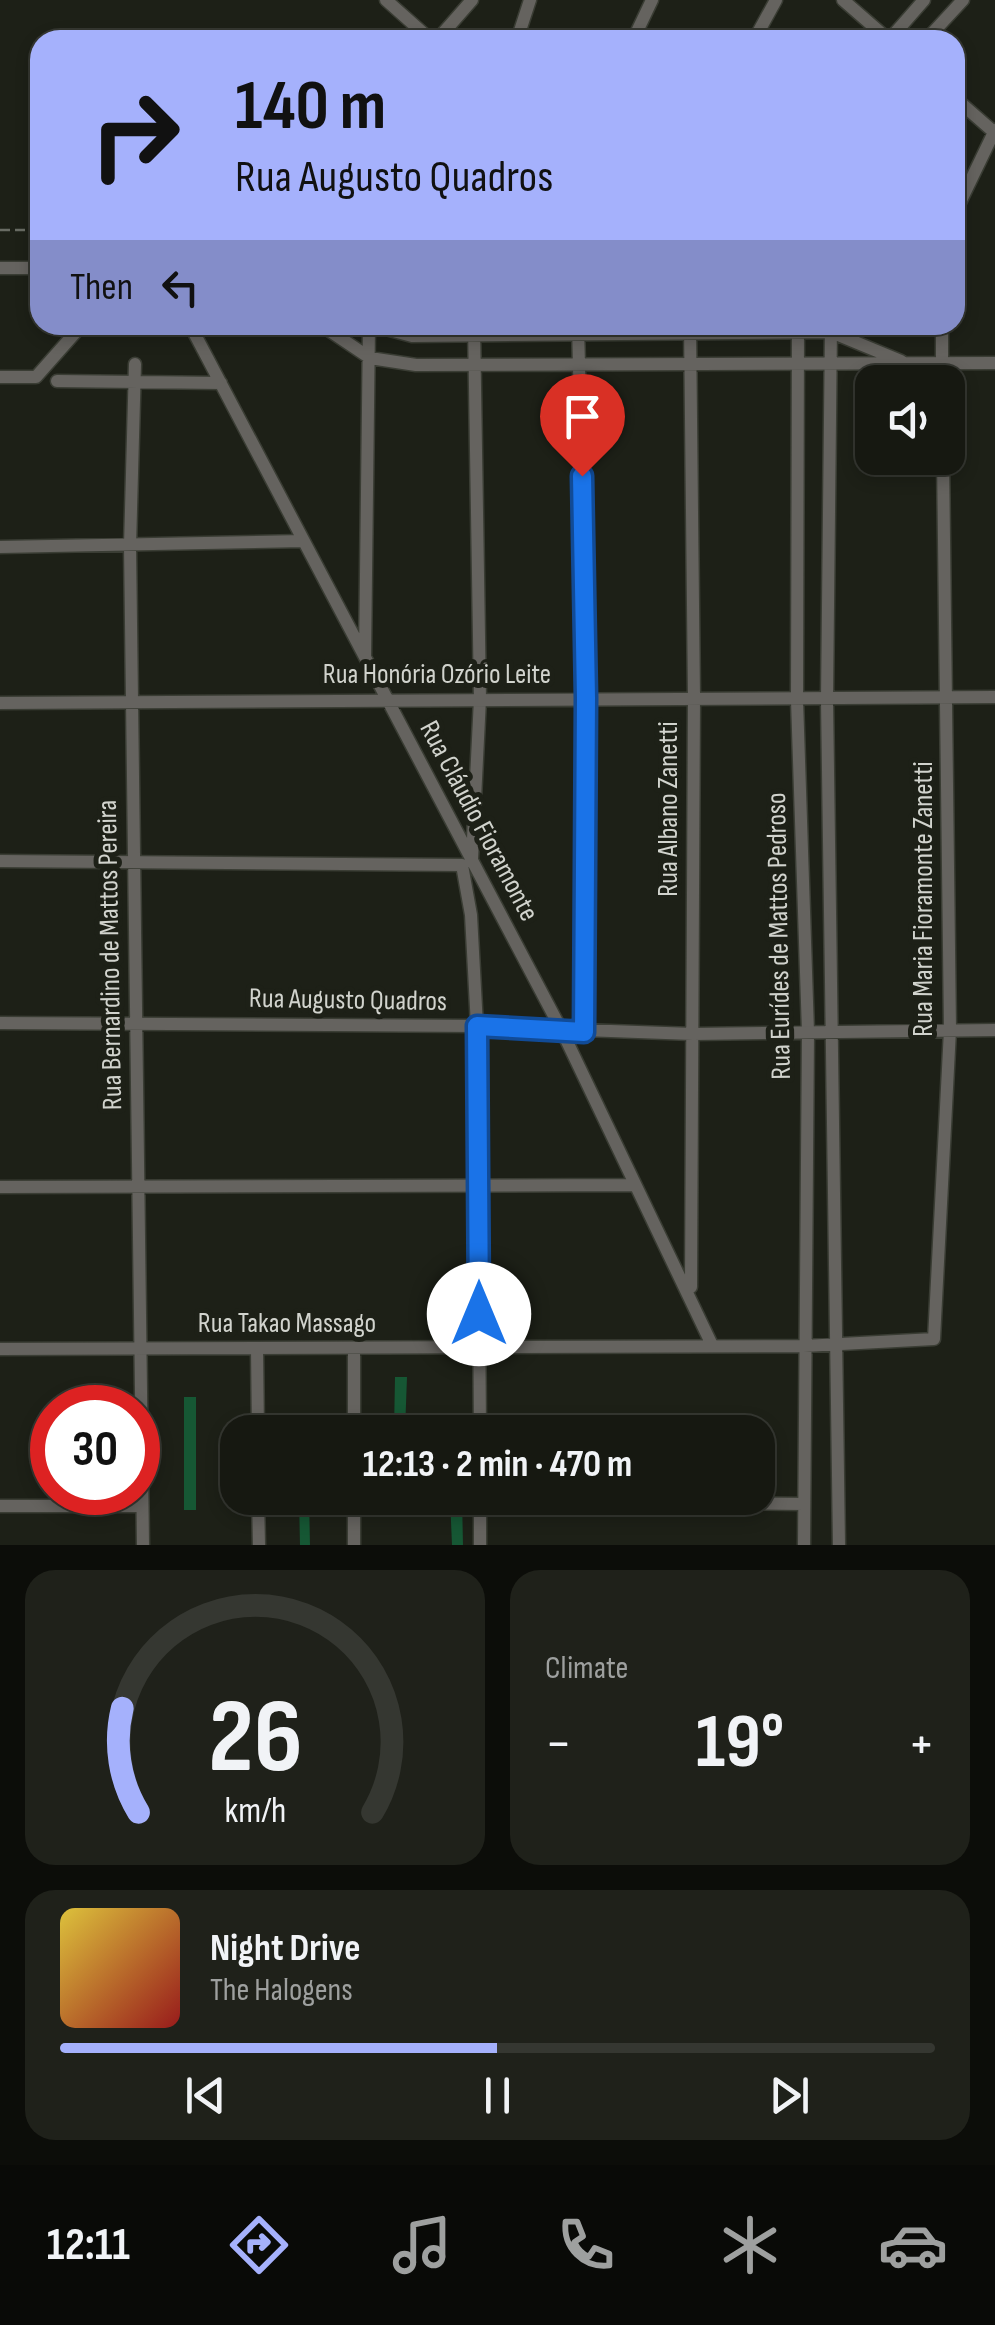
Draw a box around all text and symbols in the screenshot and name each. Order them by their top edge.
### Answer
text: 140 m [235,65,386,149]
icon: right [70,70,200,200]
text: Rua Augusto Quadros [235,150,553,205]
icon: left [153,260,208,315]
text: Then [70,265,133,310]
map controls [855,365,965,475]
button: sound [855,365,965,475]
pin [540,374,625,477]
icon: arrive [555,389,610,444]
street label: Rua Honória Ozório Leite [323,658,551,691]
street label: Rua Cláudio Fioramonte [412,715,546,927]
street label: Rua Albano Zanetti [652,721,685,897]
street label: Rua Maria Fioramonte Zanetti [907,761,940,1037]
street label: Rua Eurídes de Mattos Pedroso [760,792,798,1080]
street label: Rua Bernardino de Mattos Pereira [91,800,129,1110]
street label: Rua Augusto Quadros [249,982,447,1018]
position arrow [427,1262,531,1366]
street label: Rua Takao Massago [198,1307,376,1340]
speed limit sign: 30 [30,1385,160,1515]
text: 12:13 · 2 min · 470 m [363,1442,632,1487]
text: Climate [545,1649,628,1688]
text: 26 [208,1676,302,1801]
text: 19° [696,1698,784,1789]
text: − [545,1711,572,1778]
text: + [908,1711,935,1778]
text: km/h [224,1790,286,1833]
text: Night Drive [210,1926,361,1971]
text: The Halogens [210,1971,353,2010]
icon: previous [178,2068,233,2123]
icon: pause [470,2068,525,2123]
icon: next [762,2068,817,2123]
icon: directions [224,2210,294,2280]
icon: music [387,2210,457,2280]
icon: phone [551,2210,621,2280]
icon: climate [715,2210,785,2280]
icon: car [878,2210,948,2280]
text: 12:11 [47,2218,130,2273]

